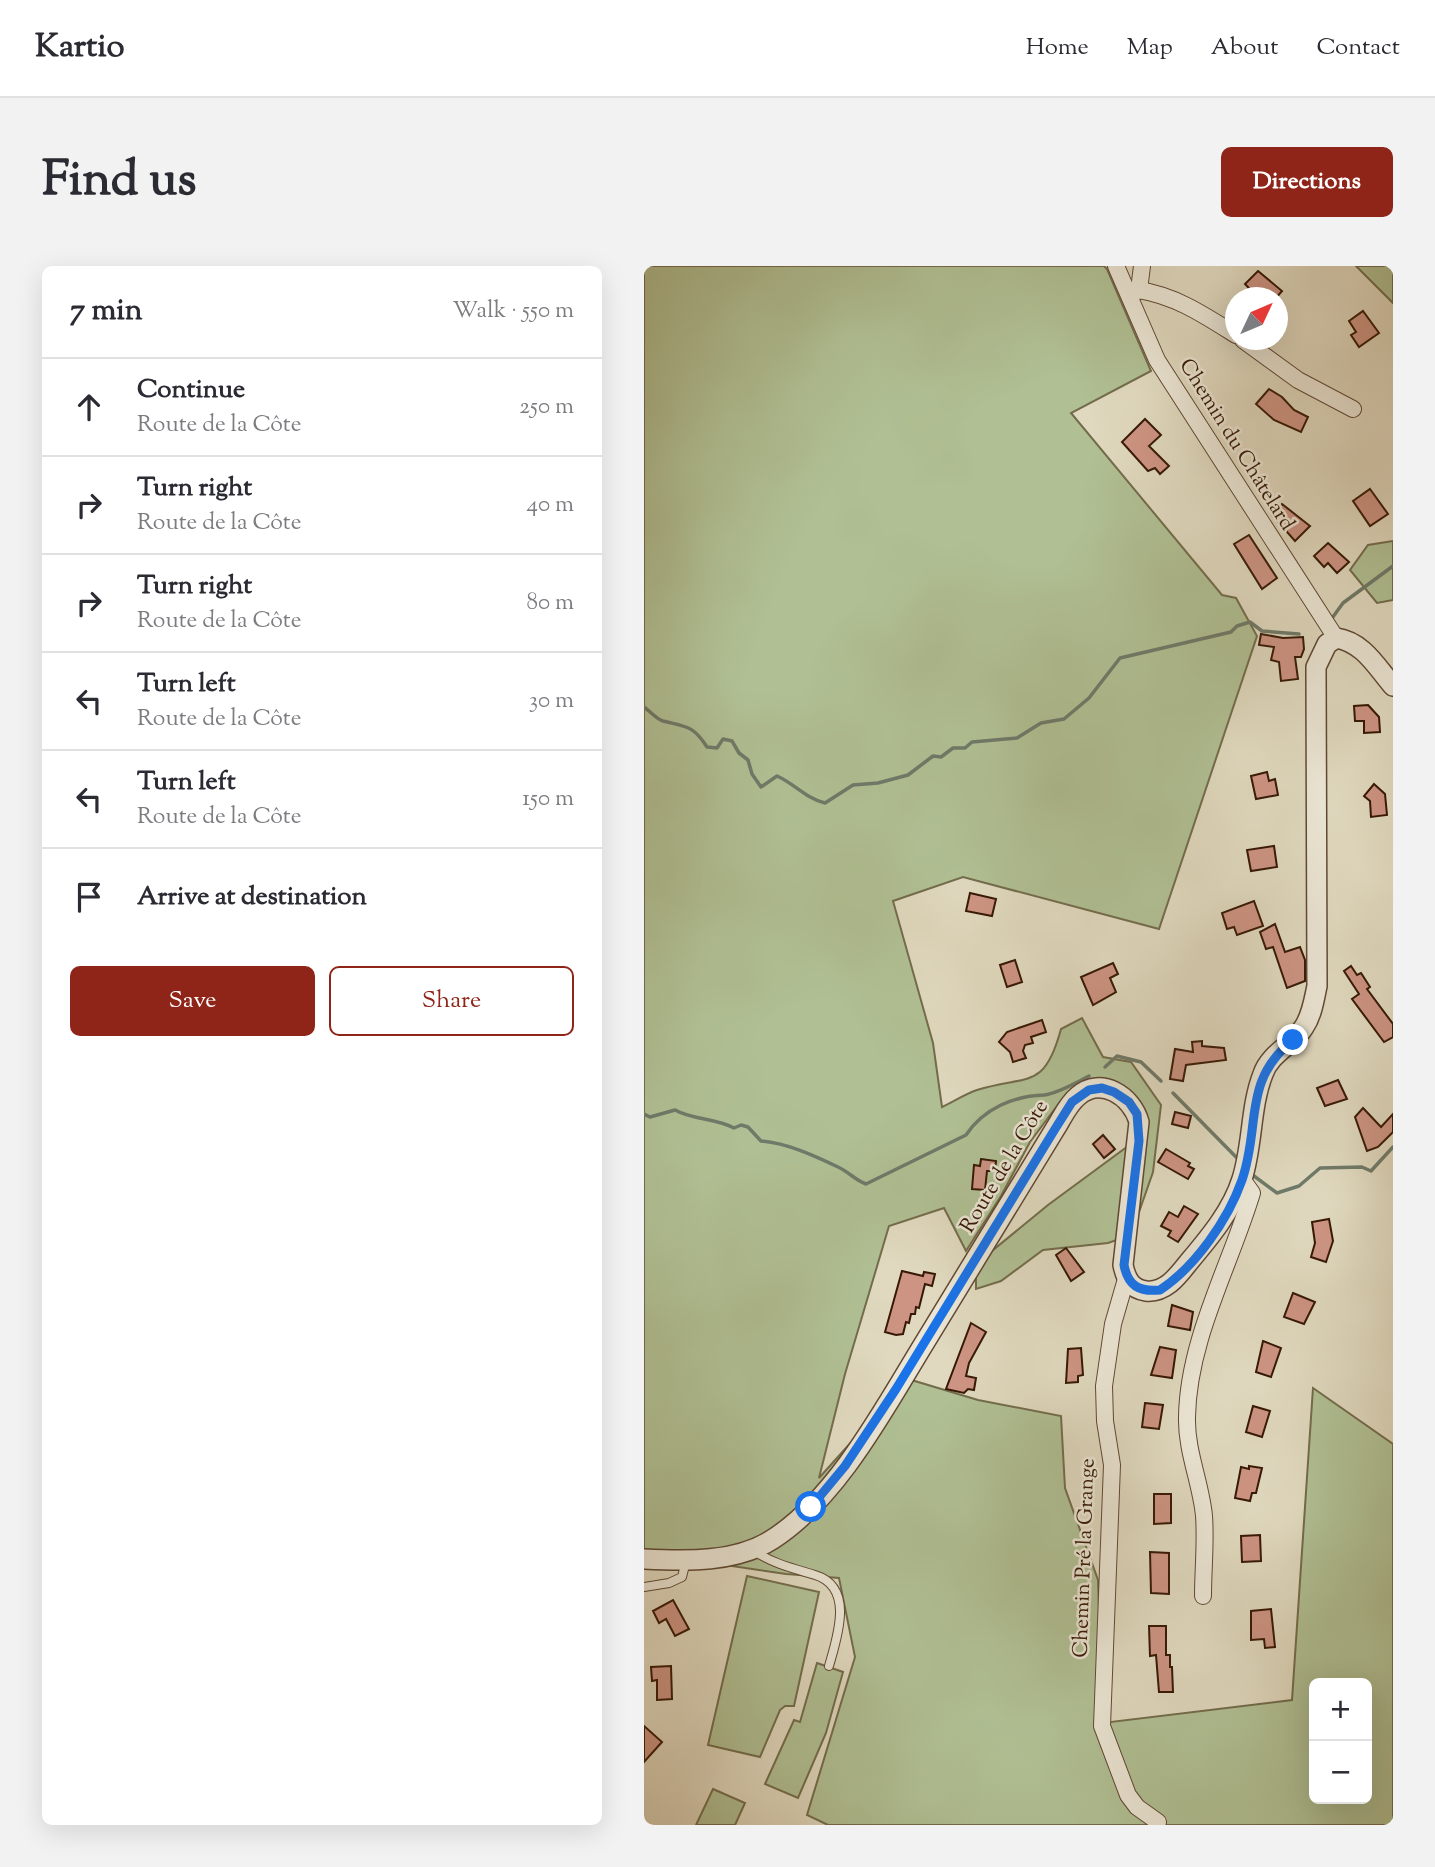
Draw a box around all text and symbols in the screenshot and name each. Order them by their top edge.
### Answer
text: Kartio [35,24,125,72]
text: Home [1026,31,1089,65]
text: Map [1127,31,1173,65]
text: About [1211,31,1278,65]
text: Contact [1316,31,1400,65]
text: Find us [42,147,196,217]
button: Directions [1221,147,1393,217]
north arrow [1225,287,1288,350]
text: 7 min [70,290,142,333]
text: Walk · 550 m [452,295,574,328]
street label: Chemin du Châtelard [1171,353,1301,537]
text: Continue [137,372,245,409]
icon: ahead [70,388,108,426]
text: 250 m [519,391,574,424]
text: Route de la Côte [137,409,301,442]
text: Turn right [137,470,252,507]
icon: right [70,486,108,524]
text: 40 m [527,489,574,522]
text: Route de la Côte [137,507,301,540]
text: Turn right [137,568,252,605]
icon: right [70,584,108,622]
text: 80 m [526,587,574,620]
text: Route de la Côte [137,605,301,638]
text: Turn left [137,666,236,703]
icon: left [70,682,108,720]
text: 30 m [529,685,574,718]
text: Route de la Côte [137,703,301,736]
text: Turn left [137,764,236,801]
icon: left [70,780,108,818]
text: 150 m [522,783,574,816]
text: Route de la Côte [137,801,301,834]
icon: arrive [70,878,108,916]
text: Arrive at destination [137,879,367,916]
button: Save [70,966,315,1036]
button: Share [329,966,574,1036]
route end [1277,1024,1308,1055]
street label: Route de la Côte [953,1095,1057,1239]
street label: Chemin Pré la Grange [1067,1458,1103,1658]
route start [795,1491,826,1522]
map controls [1309,1678,1372,1804]
button: + [1309,1678,1372,1741]
button: − [1309,1741,1372,1804]

